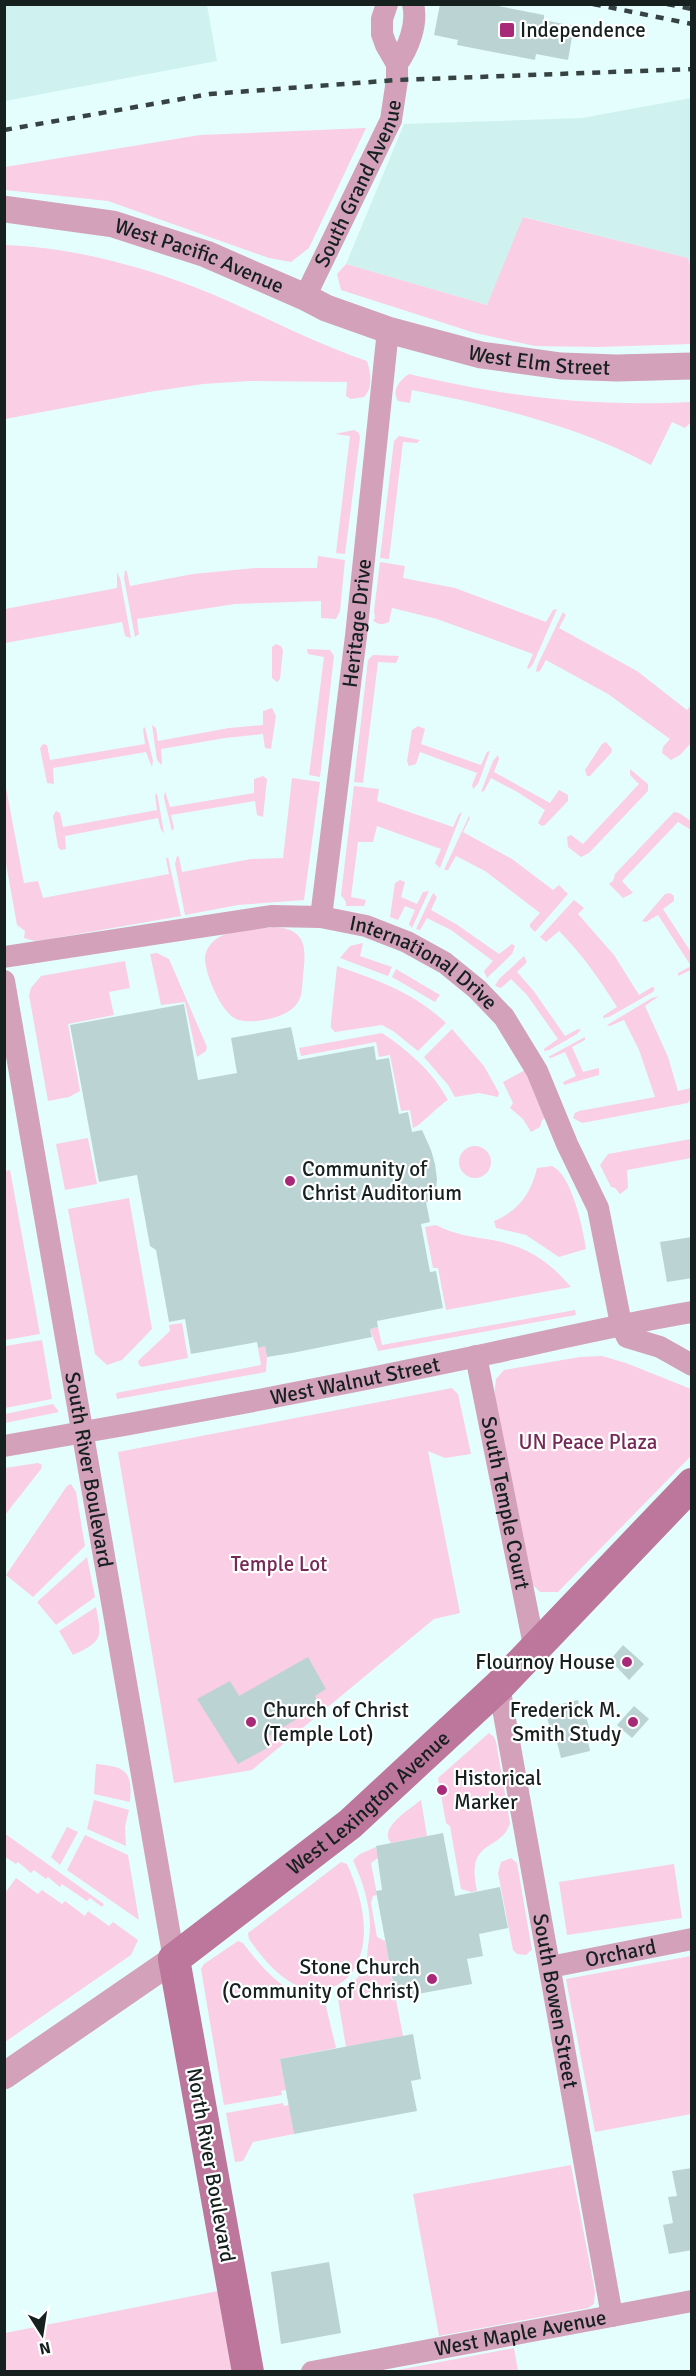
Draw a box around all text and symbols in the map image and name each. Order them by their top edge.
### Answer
place label: Independence [520,17,646,43]
marker: Independence [498,21,516,39]
street label: South Grand Avenue [309,98,407,271]
street label: West Pacific Avenue [111,212,288,299]
street label: West Elm Street [465,339,611,381]
street label: Heritage Drive [337,557,377,689]
street label: International Drive [347,910,503,1015]
place label: Community of Christ Auditorium [302,1156,462,1206]
marker: Community of Christ Auditorium [283,1174,297,1188]
street label: West Walnut Street [268,1351,442,1411]
street label: South River Boulevard [59,1370,119,1569]
street label: South Temple Court [475,1414,536,1592]
park label: UN Peace Plaza [518,1429,658,1455]
park label: Temple Lot [231,1551,327,1577]
place label: Flournoy House [475,1649,615,1675]
marker: Flournoy House [620,1655,634,1669]
place label: Church of Christ (Temple Lot) [263,1697,409,1747]
place label: Frederick M. Smith Study [510,1697,621,1747]
marker: Church of Christ (Temple Lot) [244,1715,258,1729]
marker: Frederick M. Smith Study [626,1715,640,1729]
street label: West Lexington Avenue [282,1725,455,1881]
place label: Historical Marker [454,1765,542,1815]
marker: Historical Marker [435,1783,449,1797]
street label: South Bowen Street [527,1911,584,2090]
street label: Orchard [583,1933,658,1973]
place label: Stone Church (Community of Christ) [222,1954,420,2004]
marker: Stone Church (Community of Christ) [425,1972,439,1986]
street label: North River Boulevard [181,2066,241,2264]
north arrow [12,2304,72,2364]
street label: West Maple Avenue [432,2304,608,2362]
text: N [37,2337,52,2359]

